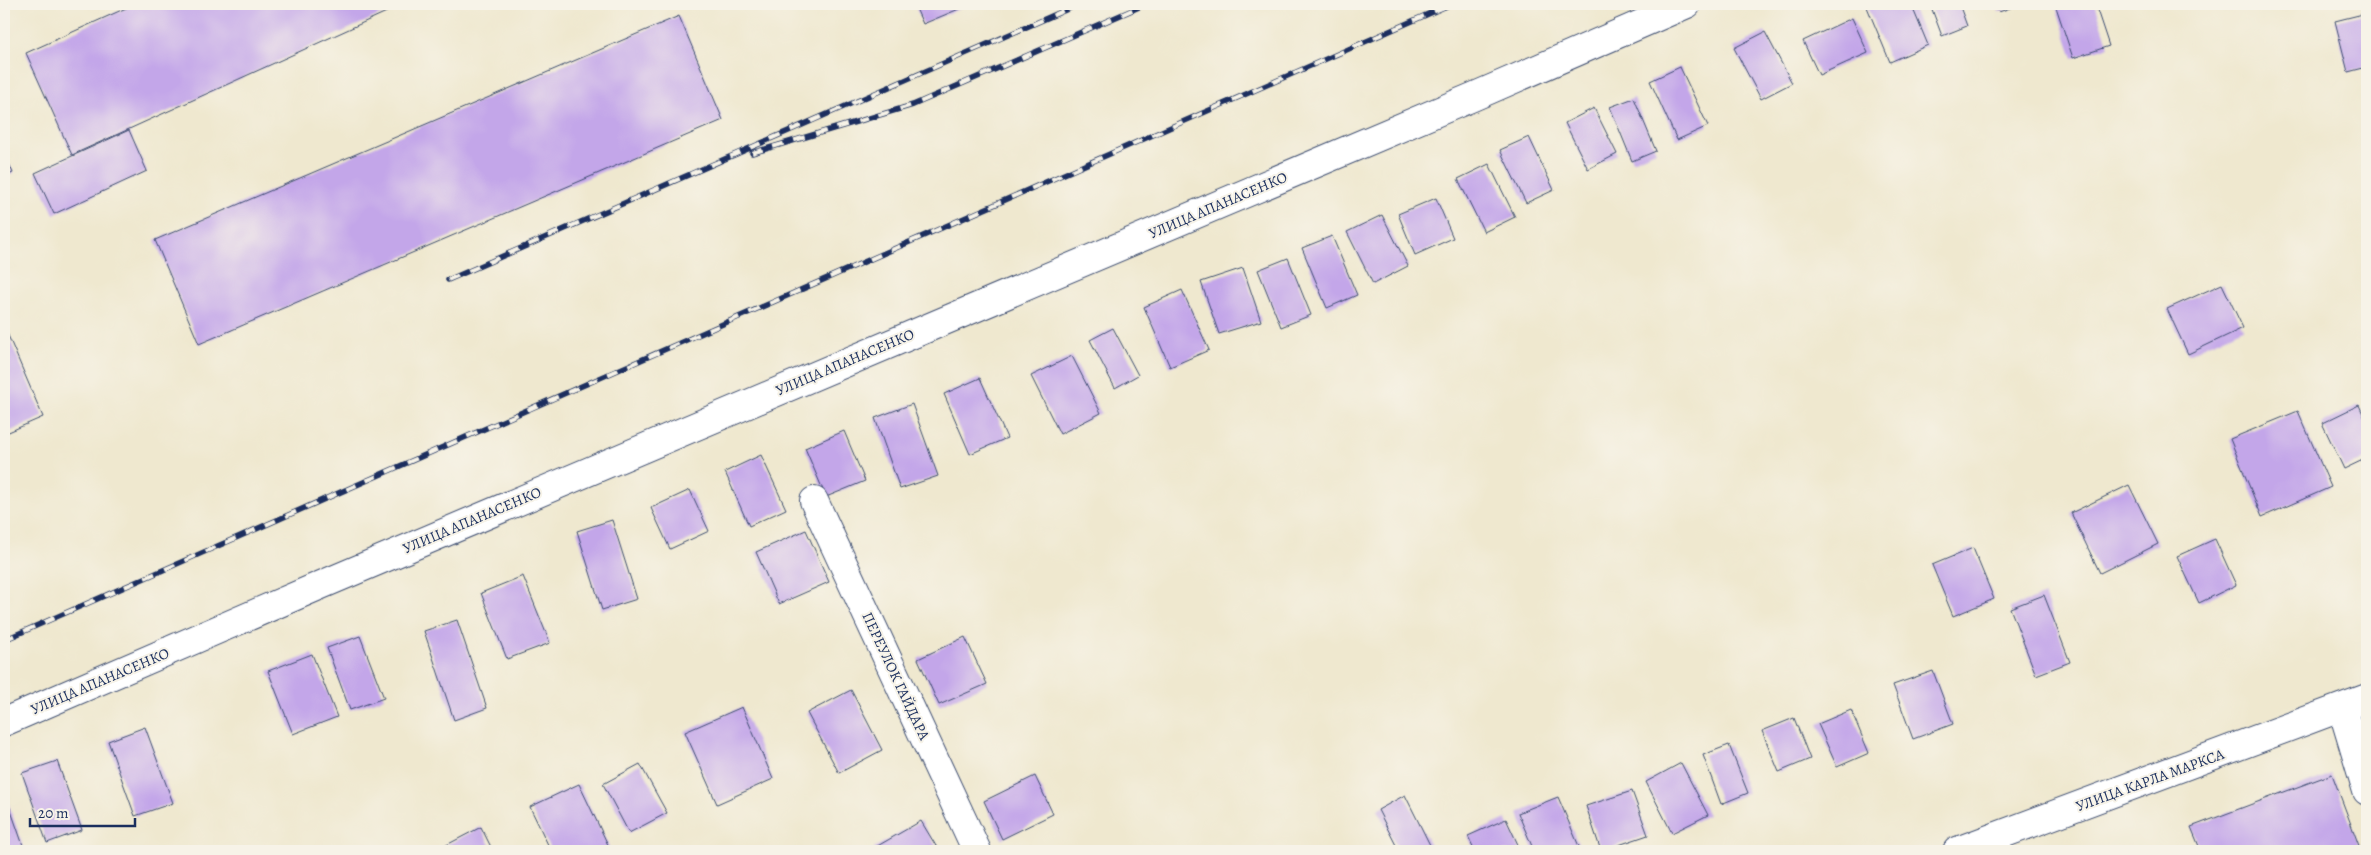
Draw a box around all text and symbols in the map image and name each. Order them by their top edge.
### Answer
street label: УЛИЦА АПАНАСЕНКО [1146,167,1290,243]
street label: УЛИЦА АПАНАСЕНКО [773,324,917,400]
street label: УЛИЦА АПАНАСЕНКО [400,482,544,558]
street label: ПЕРЕУЛОК ГАЙДАРА [858,609,935,743]
street label: УЛИЦА АПАНАСЕНКО [28,643,172,719]
street label: УЛИЦА КАРЛА МАРКСА [2073,744,2227,816]
scale bar [30,795,135,827]
text: 20 m [38,803,69,823]

